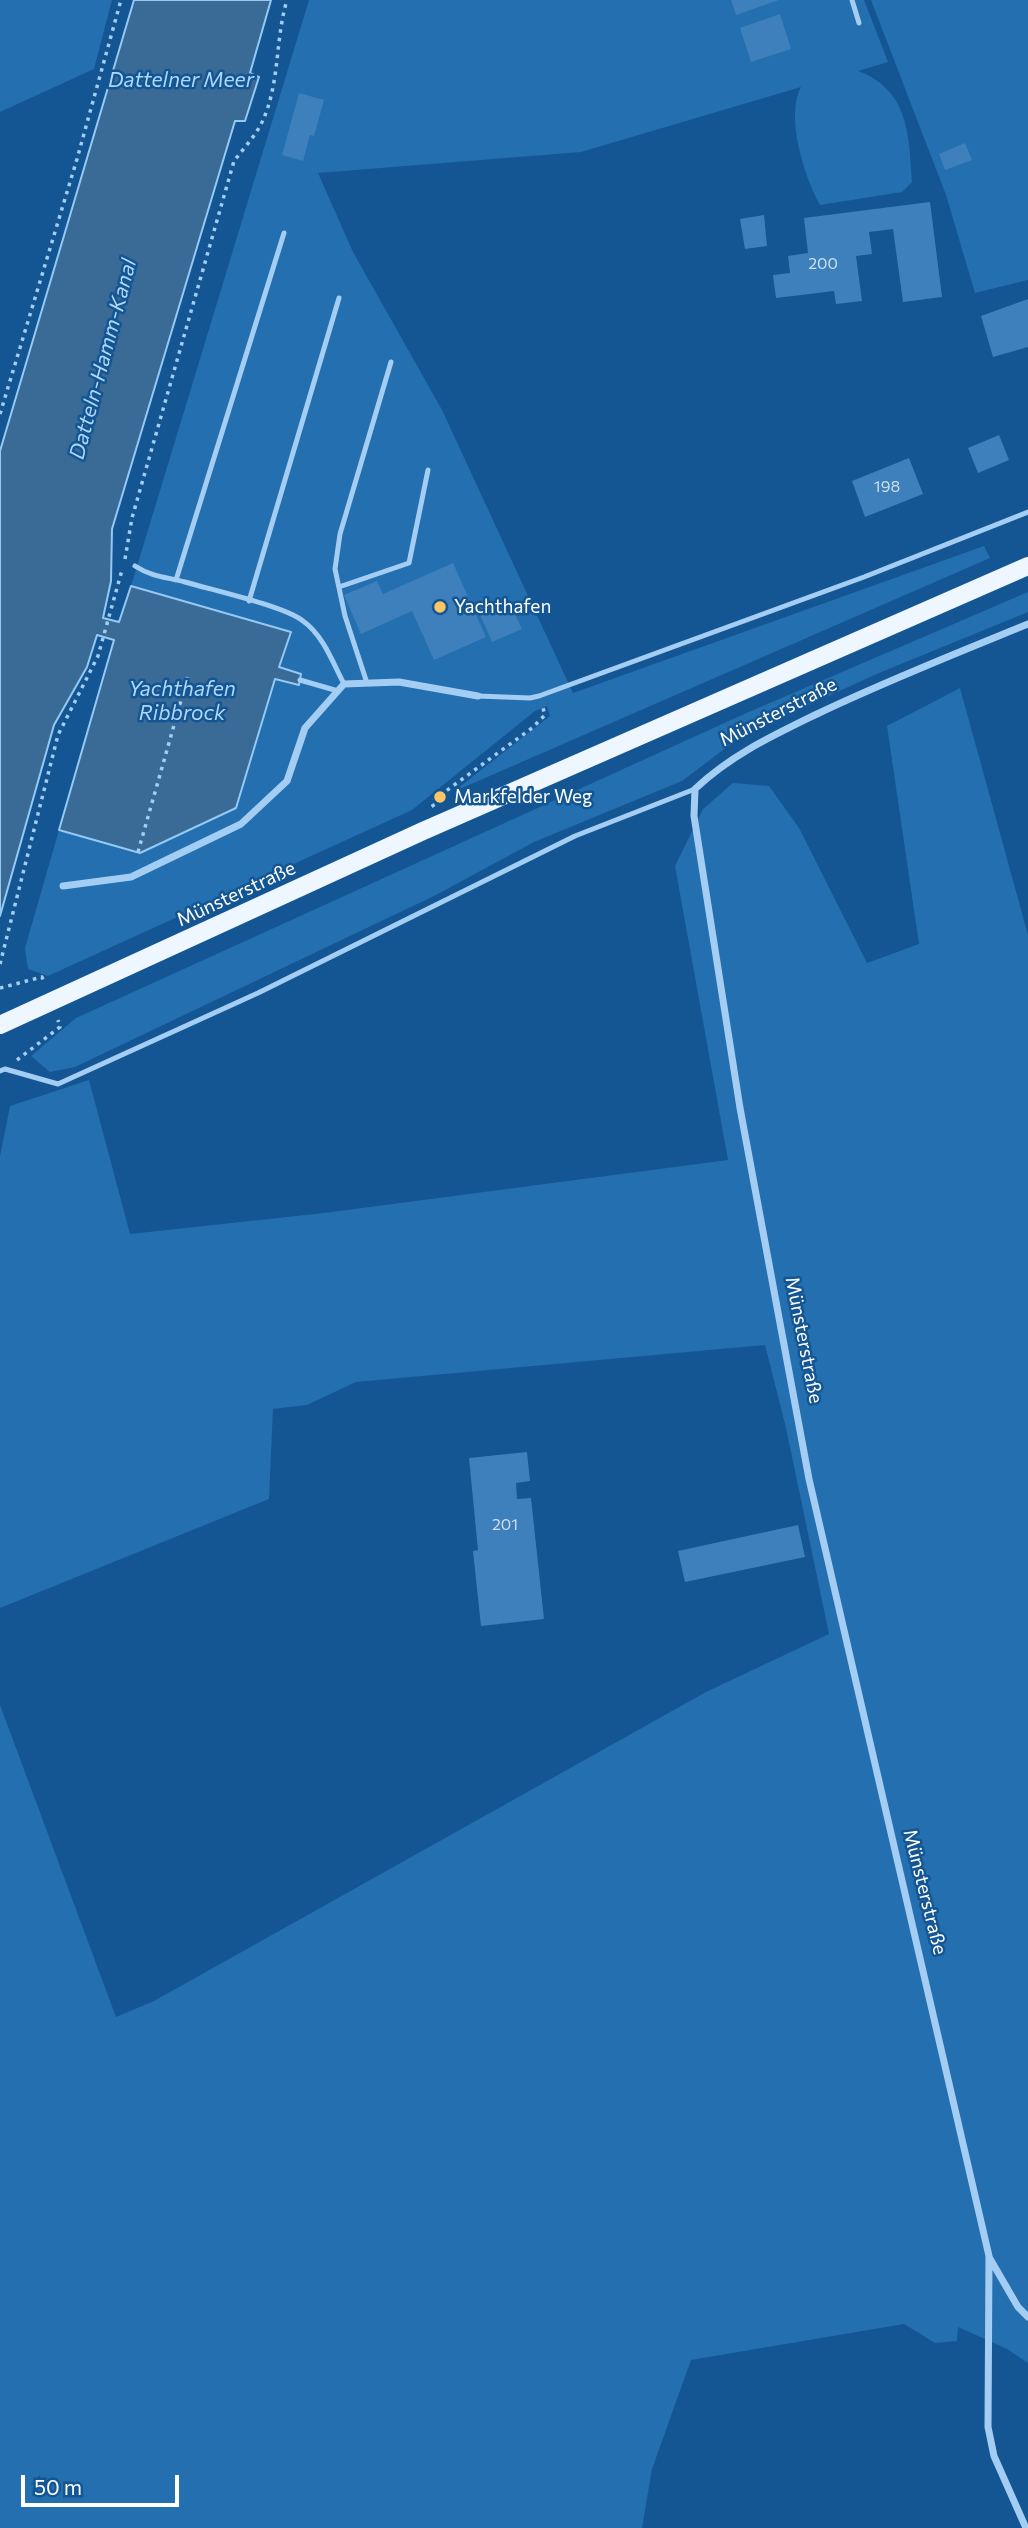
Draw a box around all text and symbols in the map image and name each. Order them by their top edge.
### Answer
water label: Dattelner Meer [108,67,254,93]
house number: 200 [808,254,838,274]
water label: Datteln-Hamm-Kanal [64,256,142,462]
house number: 198 [874,477,900,497]
place label: Yachthafen [454,596,551,618]
marker: Yachthafen [432,599,448,615]
street label: Münsterstraße [716,673,840,751]
water label: Yachthafen Ribbrock [128,676,236,726]
place label: Markfelder Weg [454,786,592,808]
marker: Markfelder Weg [432,789,448,805]
street label: Münsterstraße [173,857,299,931]
street label: Münsterstraße [781,1275,827,1405]
house number: 201 [492,1515,518,1535]
street label: Münsterstraße [898,1827,952,1957]
scale bar [24,2462,182,2506]
text: 50 m [34,2474,82,2499]

